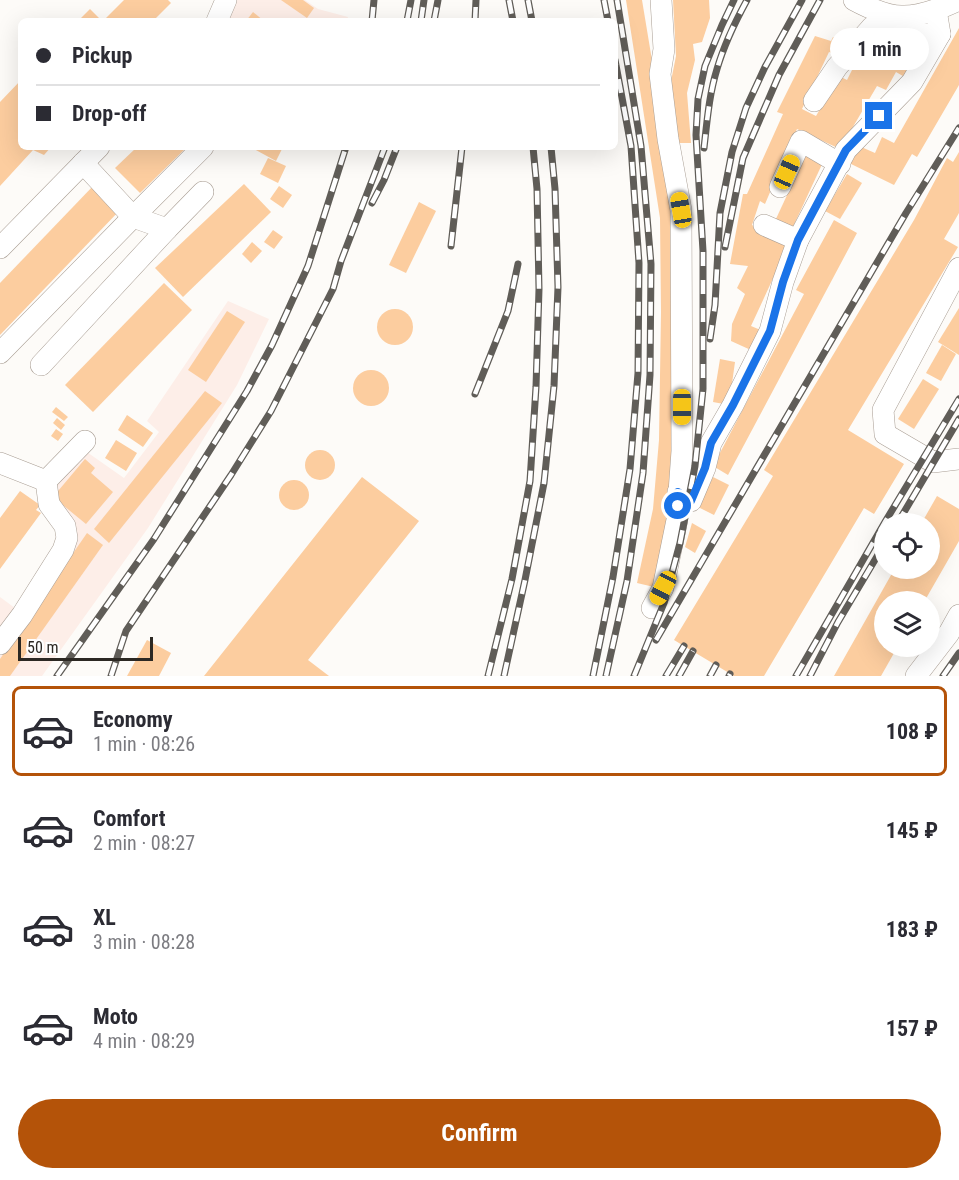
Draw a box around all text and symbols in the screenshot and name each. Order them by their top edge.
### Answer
callout: 1 min [830,29,928,71]
text: 1 min [857,37,902,61]
text: Pickup [72,43,132,68]
text: Drop-off [72,101,146,126]
route end [865,102,892,129]
car [771,152,803,192]
car [669,191,693,229]
car [673,389,691,425]
route start [664,492,691,519]
map controls [874,513,940,657]
button: locate [874,513,940,579]
car [647,568,679,608]
button: layers [874,591,940,657]
scale bar [18,634,153,662]
text: 50 m [27,638,59,657]
icon: car [21,704,75,758]
text: Economy [93,707,173,732]
text: 108 ₽ [886,719,938,744]
text: 1 min · 08:26 [93,732,195,756]
icon: car [21,803,75,857]
text: Comfort [93,806,166,831]
text: 145 ₽ [886,818,938,843]
text: 2 min · 08:27 [93,831,195,855]
icon: car [21,902,75,956]
text: XL [93,905,116,930]
text: 183 ₽ [886,917,938,942]
text: 3 min · 08:28 [93,930,195,954]
icon: car [21,1001,75,1055]
text: Moto [93,1004,138,1029]
text: 157 ₽ [886,1016,938,1041]
text: 4 min · 08:29 [93,1029,195,1053]
button: Confirm [18,1099,941,1168]

